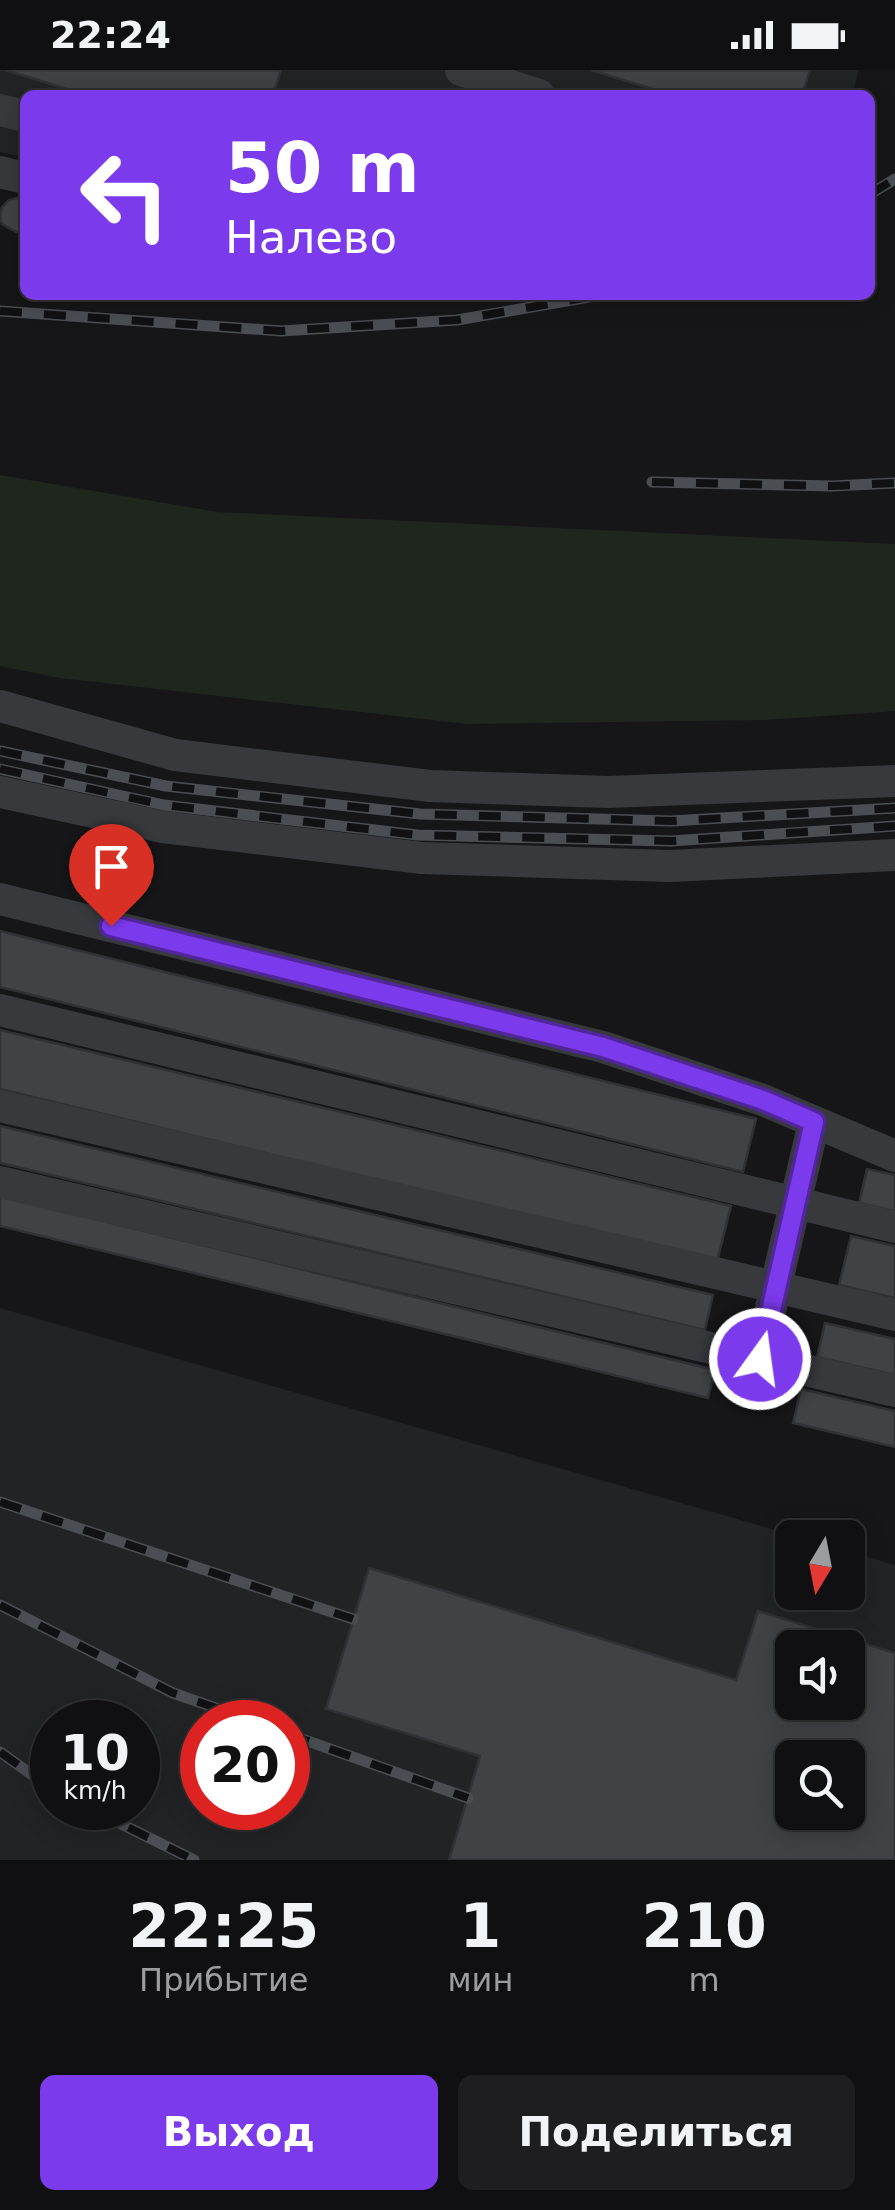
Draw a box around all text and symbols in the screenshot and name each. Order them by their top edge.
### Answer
text: 22:24 [50,13,171,57]
text: 50 m [225,127,420,209]
icon: left [60,130,190,260]
text: Налево [225,211,397,264]
pin [69,824,154,927]
icon: arrive [84,839,139,894]
position arrow [708,1307,812,1411]
north arrow [775,1520,865,1610]
map controls [775,1520,865,1830]
button: sound [775,1630,865,1720]
speed limit sign: 20 [180,1700,310,1830]
text: 10 [60,1724,130,1782]
button: search [775,1740,865,1830]
text: km/h [63,1776,127,1805]
text: 22:25 [128,1891,319,1961]
text: 1 [459,1891,501,1961]
text: 210 [642,1891,767,1961]
text: Прибытие [139,1961,308,1999]
text: мин [447,1961,513,1999]
text: m [689,1961,720,1999]
button: Выход [40,2075,438,2190]
button: Поделиться [458,2075,855,2190]

